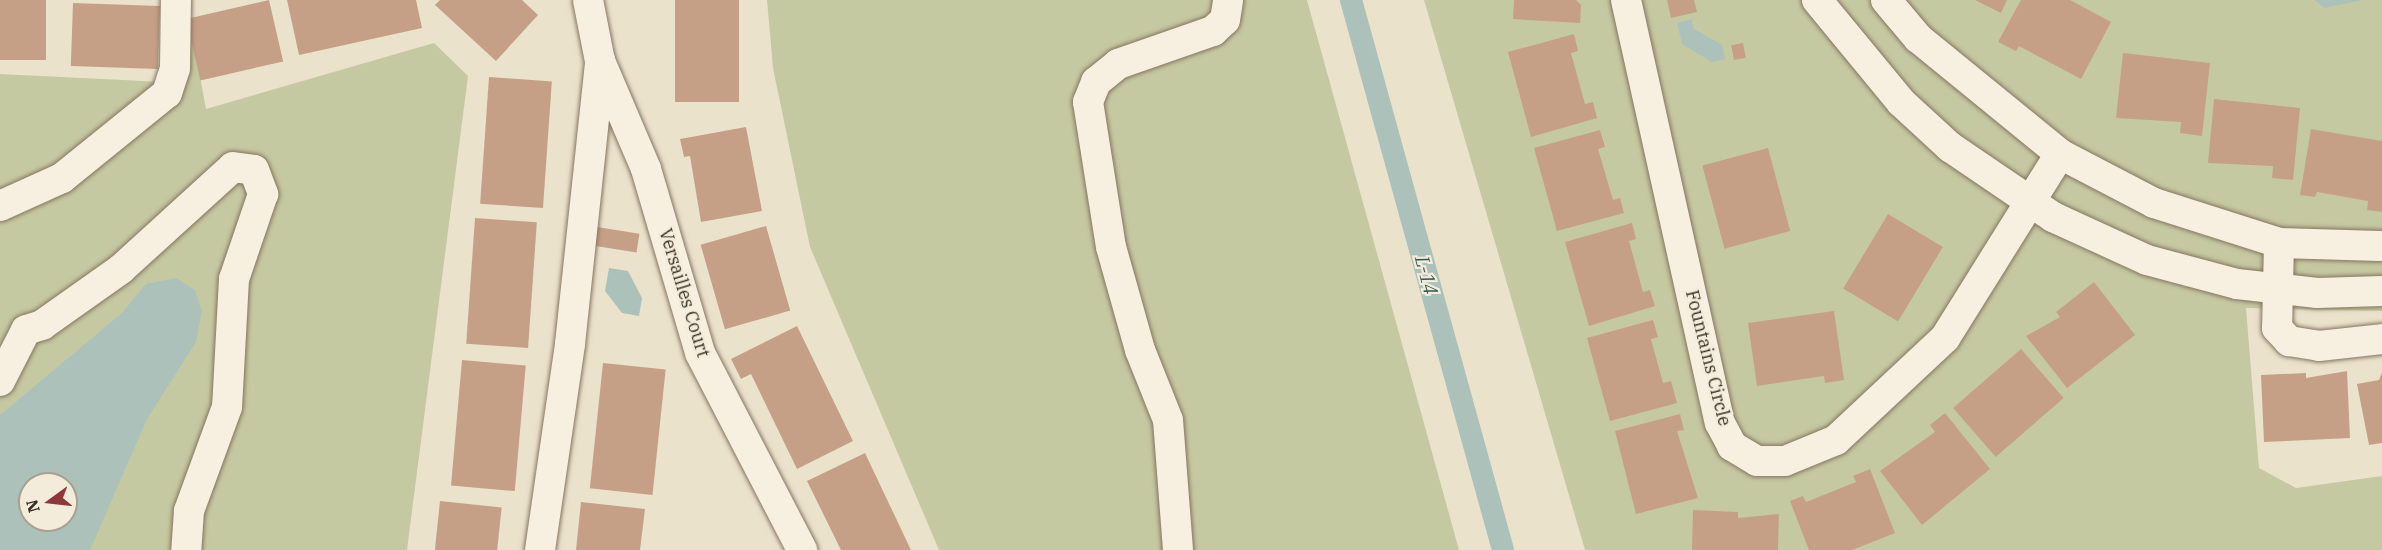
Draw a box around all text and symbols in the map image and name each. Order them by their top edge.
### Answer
street label: Versailles Court [654,226,714,360]
water label: L-14 [1410,253,1444,297]
street label: Fountains Circle [1681,288,1735,428]
north arrow [18,472,78,532]
text: N [21,497,44,515]

